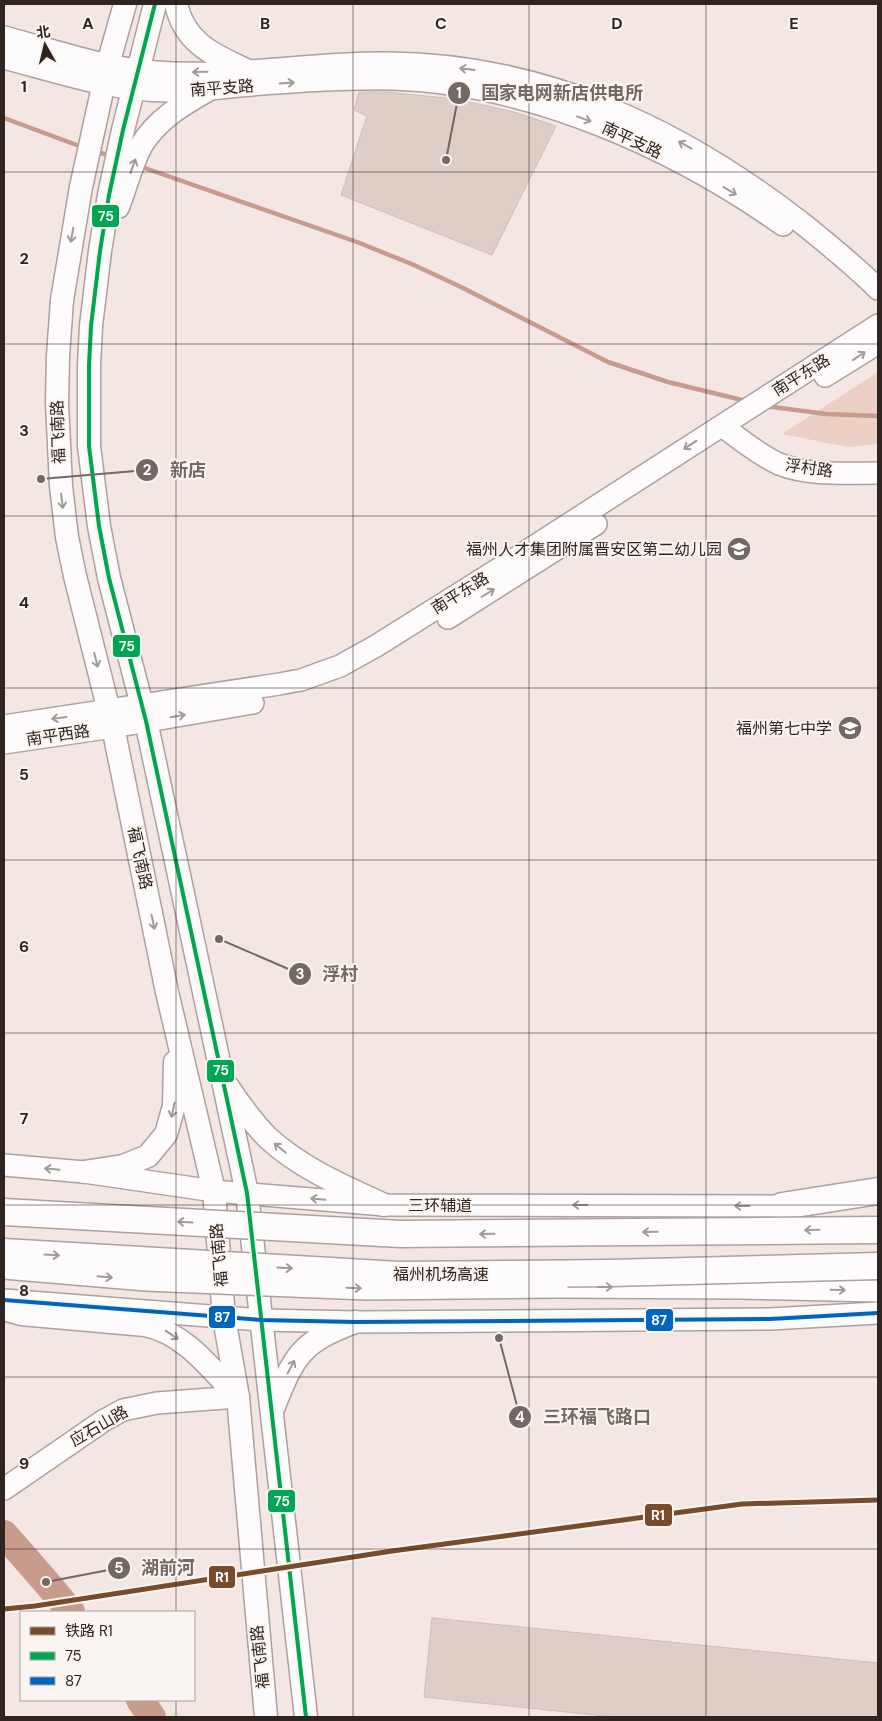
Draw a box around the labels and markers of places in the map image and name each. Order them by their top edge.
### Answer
callout: 国家电网新店供电所 [446,77,653,110]
callout: 新店 [135,454,216,487]
school or university icon: 福州人才集团附属晋安区第二幼儿园 [726,536,752,562]
place label: 福州人才集团附属晋安区第二幼儿园 [466,539,722,560]
school or university icon: 福州第七中学 [837,715,863,741]
place label: 福州第七中学 [736,718,832,739]
callout: 浮村 [287,958,368,991]
callout: 三环福飞路口 [508,1401,661,1434]
callout: 湖前河 [106,1551,205,1584]

